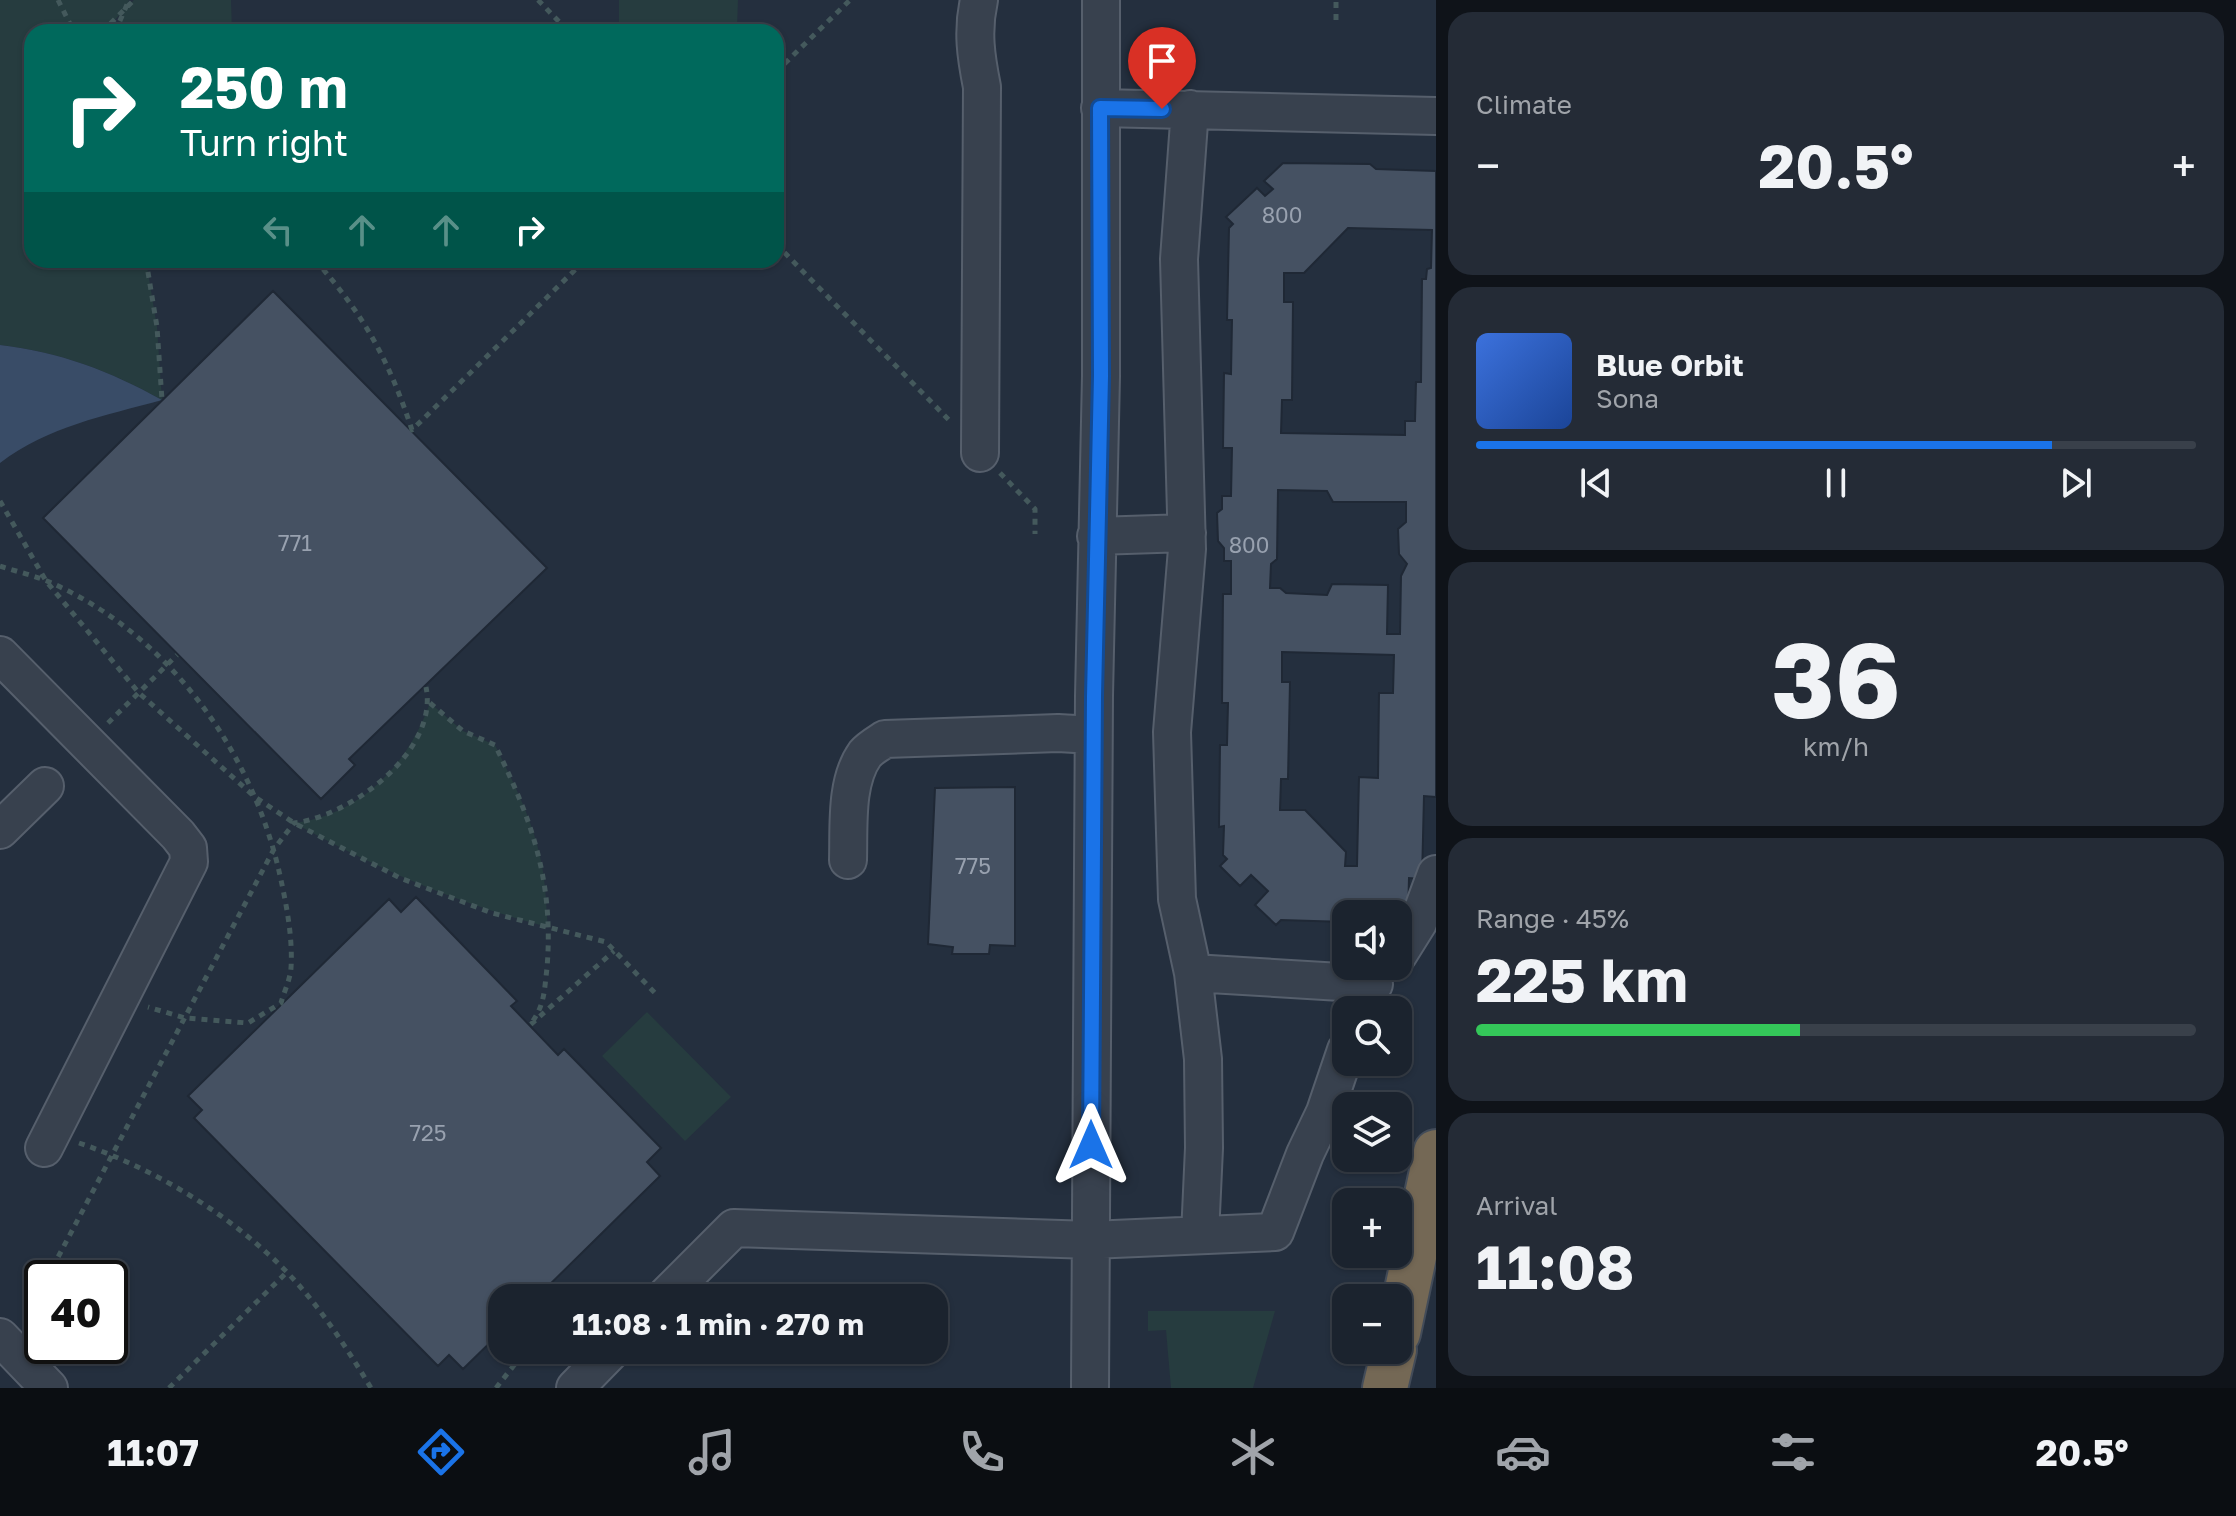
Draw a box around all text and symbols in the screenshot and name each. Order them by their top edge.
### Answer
pin [1128,27,1196,109]
icon: arrive [1140,39,1184,83]
text: 250 m [180,53,348,120]
icon: right [48,56,152,160]
text: Climate [1476,89,1572,120]
text: Turn right [180,121,348,164]
text: 20.5° [1759,129,1913,201]
text: − [1476,139,1500,192]
text: + [2172,139,2196,192]
house number: 800 [1262,201,1302,228]
icon: left [256,208,300,252]
icon: ahead [340,208,384,252]
icon: ahead [424,208,468,252]
icon: right [508,208,552,252]
text: Blue Orbit [1596,347,1744,383]
text: Sona [1596,383,1659,414]
icon: previous [1574,461,1618,505]
icon: pause [1814,461,1858,505]
icon: next [2054,461,2098,505]
house number: 771 [278,529,312,556]
house number: 800 [1229,531,1269,558]
text: 36 [1771,616,1901,741]
text: km/h [1803,731,1869,762]
house number: 775 [955,852,991,879]
map controls [1332,900,1412,1364]
button: sound [1332,900,1412,980]
text: Range · 45% [1476,903,1629,934]
text: 225 km [1476,943,1688,1015]
button: search [1332,996,1412,1076]
button: layers [1332,1092,1412,1172]
position arrow [1049,1103,1133,1187]
house number: 725 [409,1119,447,1146]
button: + [1332,1188,1412,1268]
text: Arrival [1476,1190,1557,1221]
text: 11:08 [1476,1230,1634,1302]
speed limit sign: 40 [24,1260,128,1364]
button: − [1332,1284,1412,1364]
text: 11:08 · 1 min · 270 m [572,1306,864,1342]
icon: directions [413,1424,469,1480]
icon: music [684,1424,740,1480]
icon: phone [954,1424,1010,1480]
icon: climate [1225,1424,1281,1480]
icon: car [1495,1424,1551,1480]
icon: filters [1765,1424,1821,1480]
text: 11:07 [107,1431,199,1474]
text: 20.5° [2036,1431,2129,1474]

